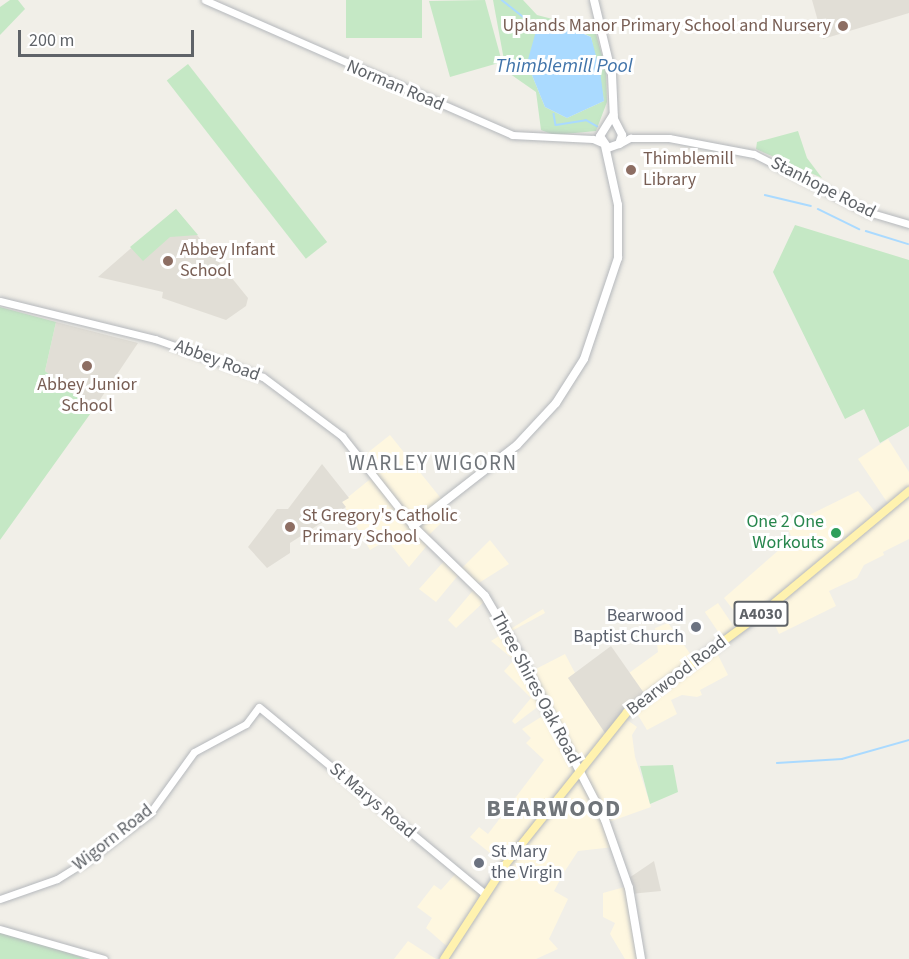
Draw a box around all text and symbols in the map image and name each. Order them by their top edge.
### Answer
place label: Uplands Manor Primary School and Nursery [503,15,831,37]
scale bar [21,18,196,56]
marker: Uplands Manor Primary School and Nursery [836,19,850,33]
text: 200 m [29,28,74,53]
water label: Thimblemill Pool [495,54,633,78]
street label: Norman Road [343,56,447,116]
place label: Thimblemill Library [643,149,734,192]
street label: Stanhope Road [767,152,879,224]
marker: Thimblemill Library [624,163,638,177]
place label: Abbey Infant School [180,240,275,282]
marker: Abbey Infant School [161,254,175,268]
street label: Abbey Road [171,336,263,386]
marker: Abbey Junior School [80,359,94,373]
place label: Abbey Junior School [37,375,137,418]
district label: WARLEY WIGORN [348,450,518,476]
place label: St Gregory's Catholic Primary School [302,506,458,548]
place label: One 2 One Workouts [746,512,824,554]
marker: St Gregory's Catholic Primary School [283,520,297,534]
marker: One 2 One Workouts [829,526,843,540]
road number: A4030 [732,601,789,627]
place label: Bearwood Baptist Church [573,606,684,648]
street label: Three Shires Oak Road [486,608,584,768]
marker: Bearwood Baptist Church [689,620,703,634]
street label: Bearwood Road [623,631,731,721]
street label: St Marys Road [324,759,420,843]
district label: BEARWOOD [486,795,622,823]
street label: Wigorn Road [69,800,157,876]
place label: St Mary the Virgin [491,842,563,884]
marker: St Mary the Virgin [472,856,486,870]

